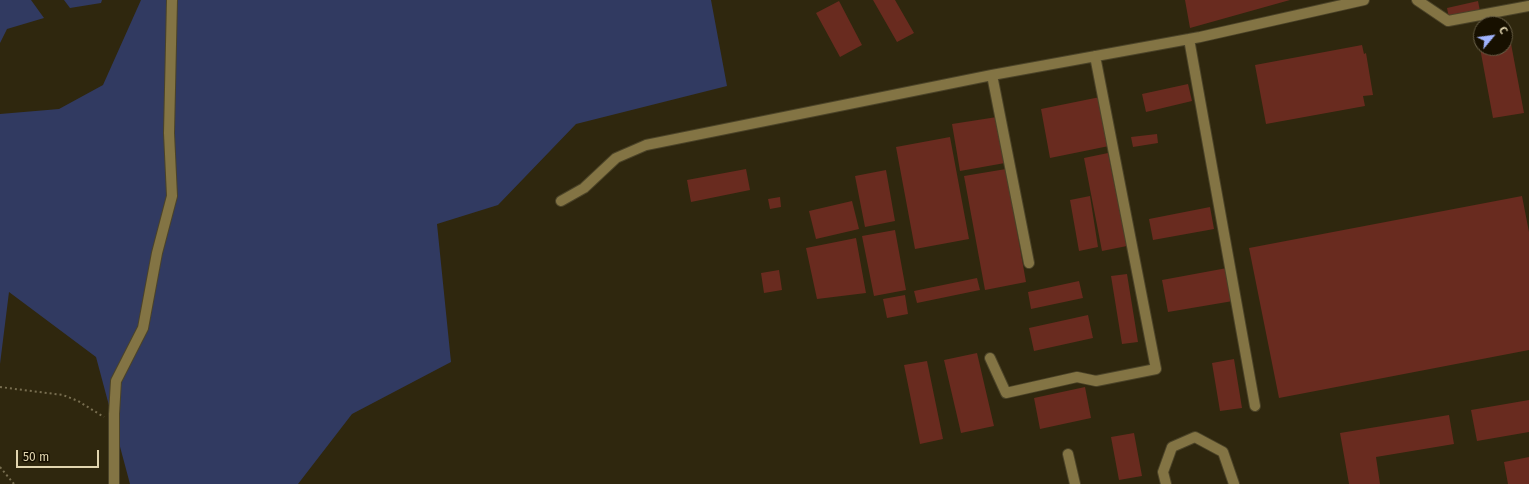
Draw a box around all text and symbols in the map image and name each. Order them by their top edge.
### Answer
north arrow [1473,16,1513,56]
text: С [1496,24,1510,36]
scale bar [18,442,101,468]
text: 50 m [23,450,49,464]

